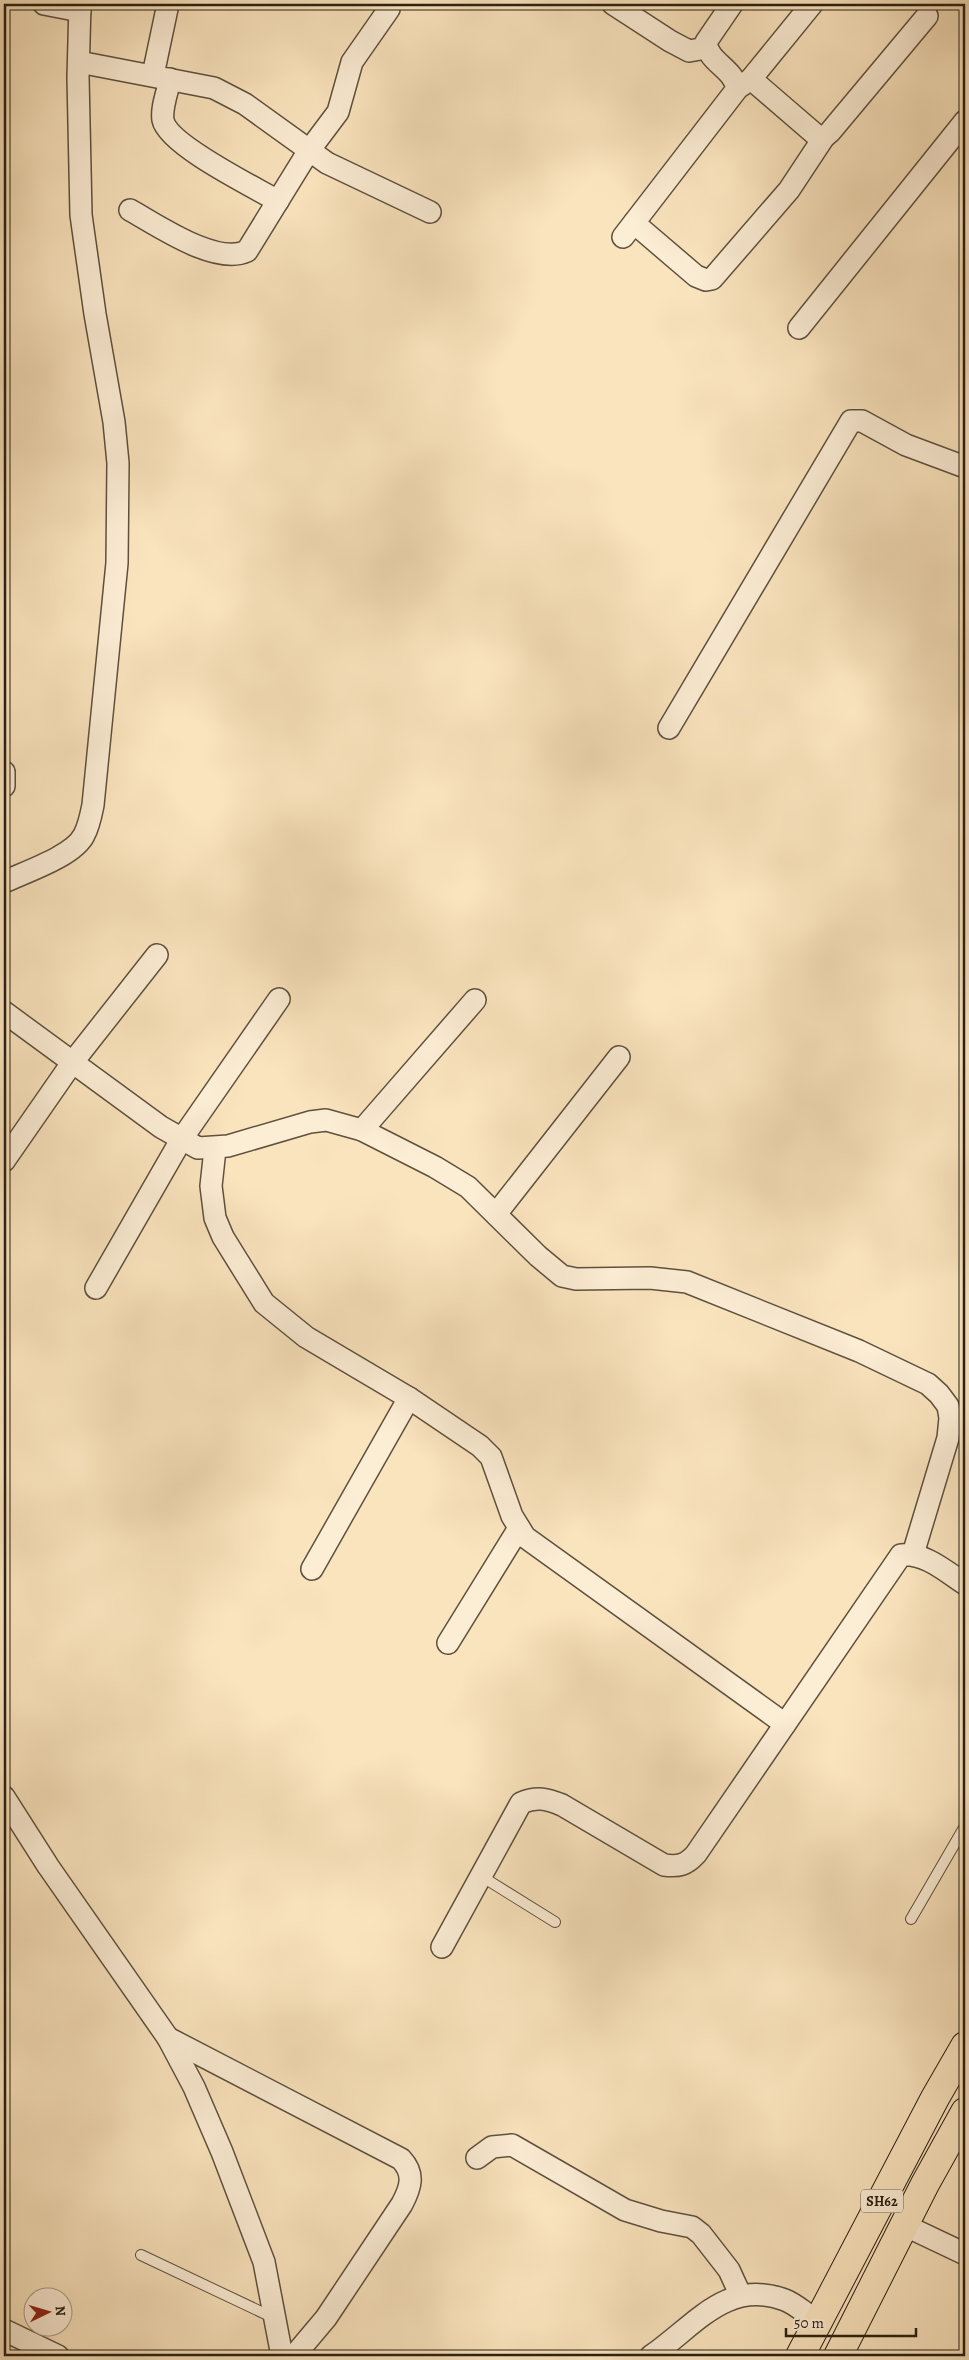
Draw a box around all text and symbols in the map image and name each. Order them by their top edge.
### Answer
road number: SH62 [861,2190,903,2212]
north arrow [22,2288,72,2338]
text: N [51,2305,70,2317]
scale bar [786,2305,916,2337]
text: 50 m [794,2313,824,2333]

